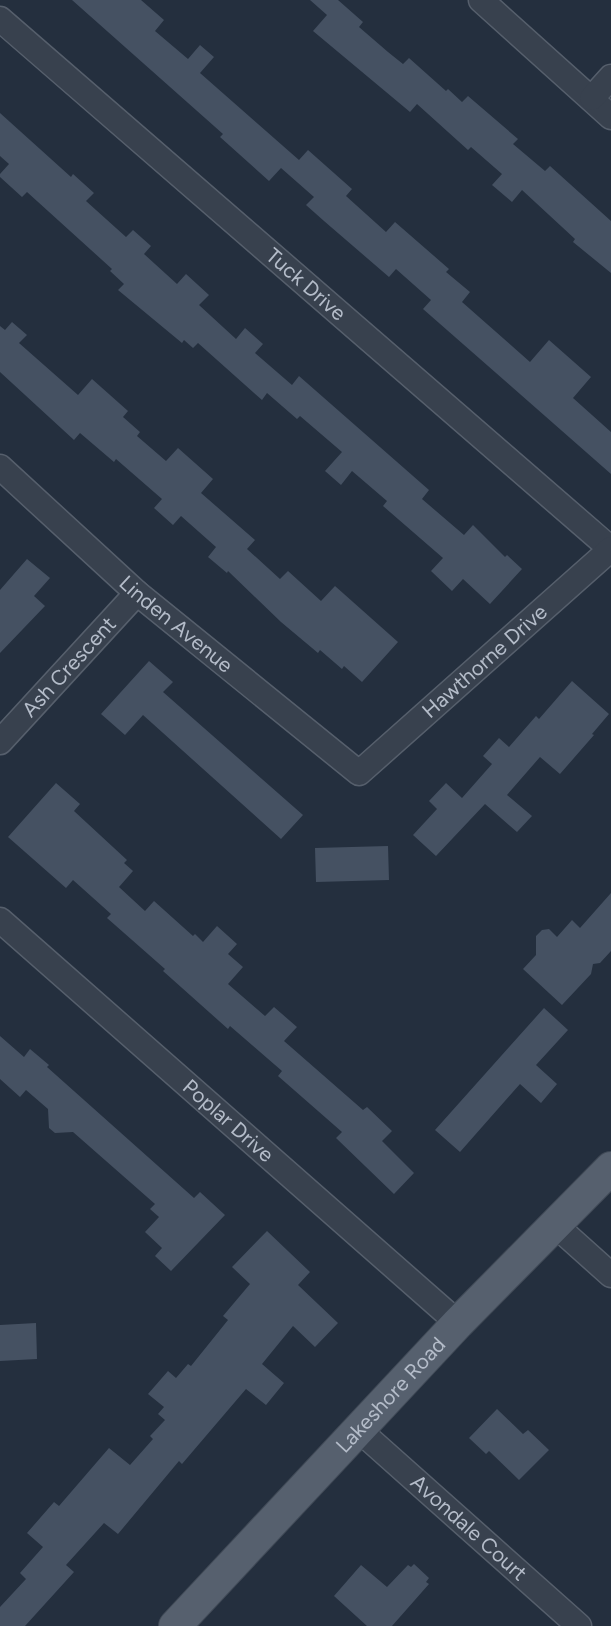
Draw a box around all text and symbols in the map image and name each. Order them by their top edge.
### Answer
street label: Tuck Drive [261,243,351,325]
street label: Linden Avenue [114,570,238,678]
street label: Hawthorne Drive [417,599,552,723]
street label: Ash Crescent [16,611,121,722]
street label: Poplar Drive [178,1074,279,1167]
street label: Lakeshore Road [330,1332,450,1458]
street label: Avondale Court [406,1469,532,1586]

